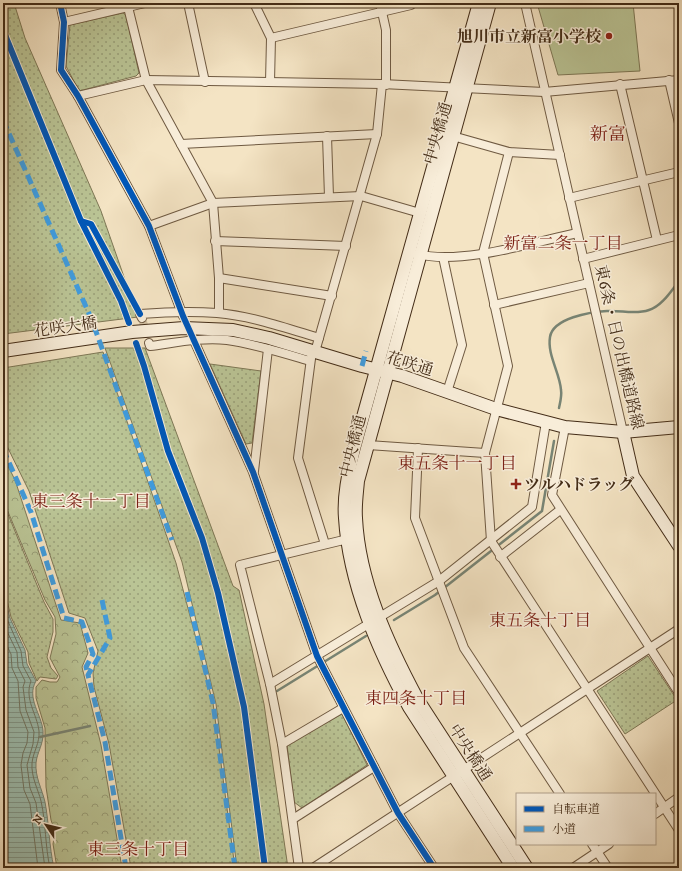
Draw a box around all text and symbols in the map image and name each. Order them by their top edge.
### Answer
place label: 旭川市立新富小学校 [457,27,602,47]
marker: 旭川市立新富小学校 [604,31,614,41]
street label: 中央橋通 [420,100,456,167]
district label: 新富 [590,124,626,146]
district label: 新富二条一丁目 [504,233,623,255]
street label: 東6条・日の出橋道路線 [590,263,648,431]
street label: 花咲大橋 [32,313,98,341]
street label: 花咲通 [384,347,436,381]
street label: 中央橋通 [336,413,370,480]
district label: 東五条十一丁目 [398,453,517,475]
place label: ツルハドラッグ [524,475,634,495]
marker: ツルハドラッグ [511,479,521,489]
district label: 東三条十一丁目 [32,491,151,513]
district label: 東五条十丁目 [489,610,591,632]
district label: 東四条十丁目 [365,688,467,710]
street label: 中央橋通 [444,720,496,785]
legend [516,793,656,845]
text: 自転車道 [552,802,600,817]
north arrow [26,805,66,845]
text: N [30,812,47,828]
text: 小道 [552,822,576,837]
district label: 東三条十丁目 [87,839,189,861]

